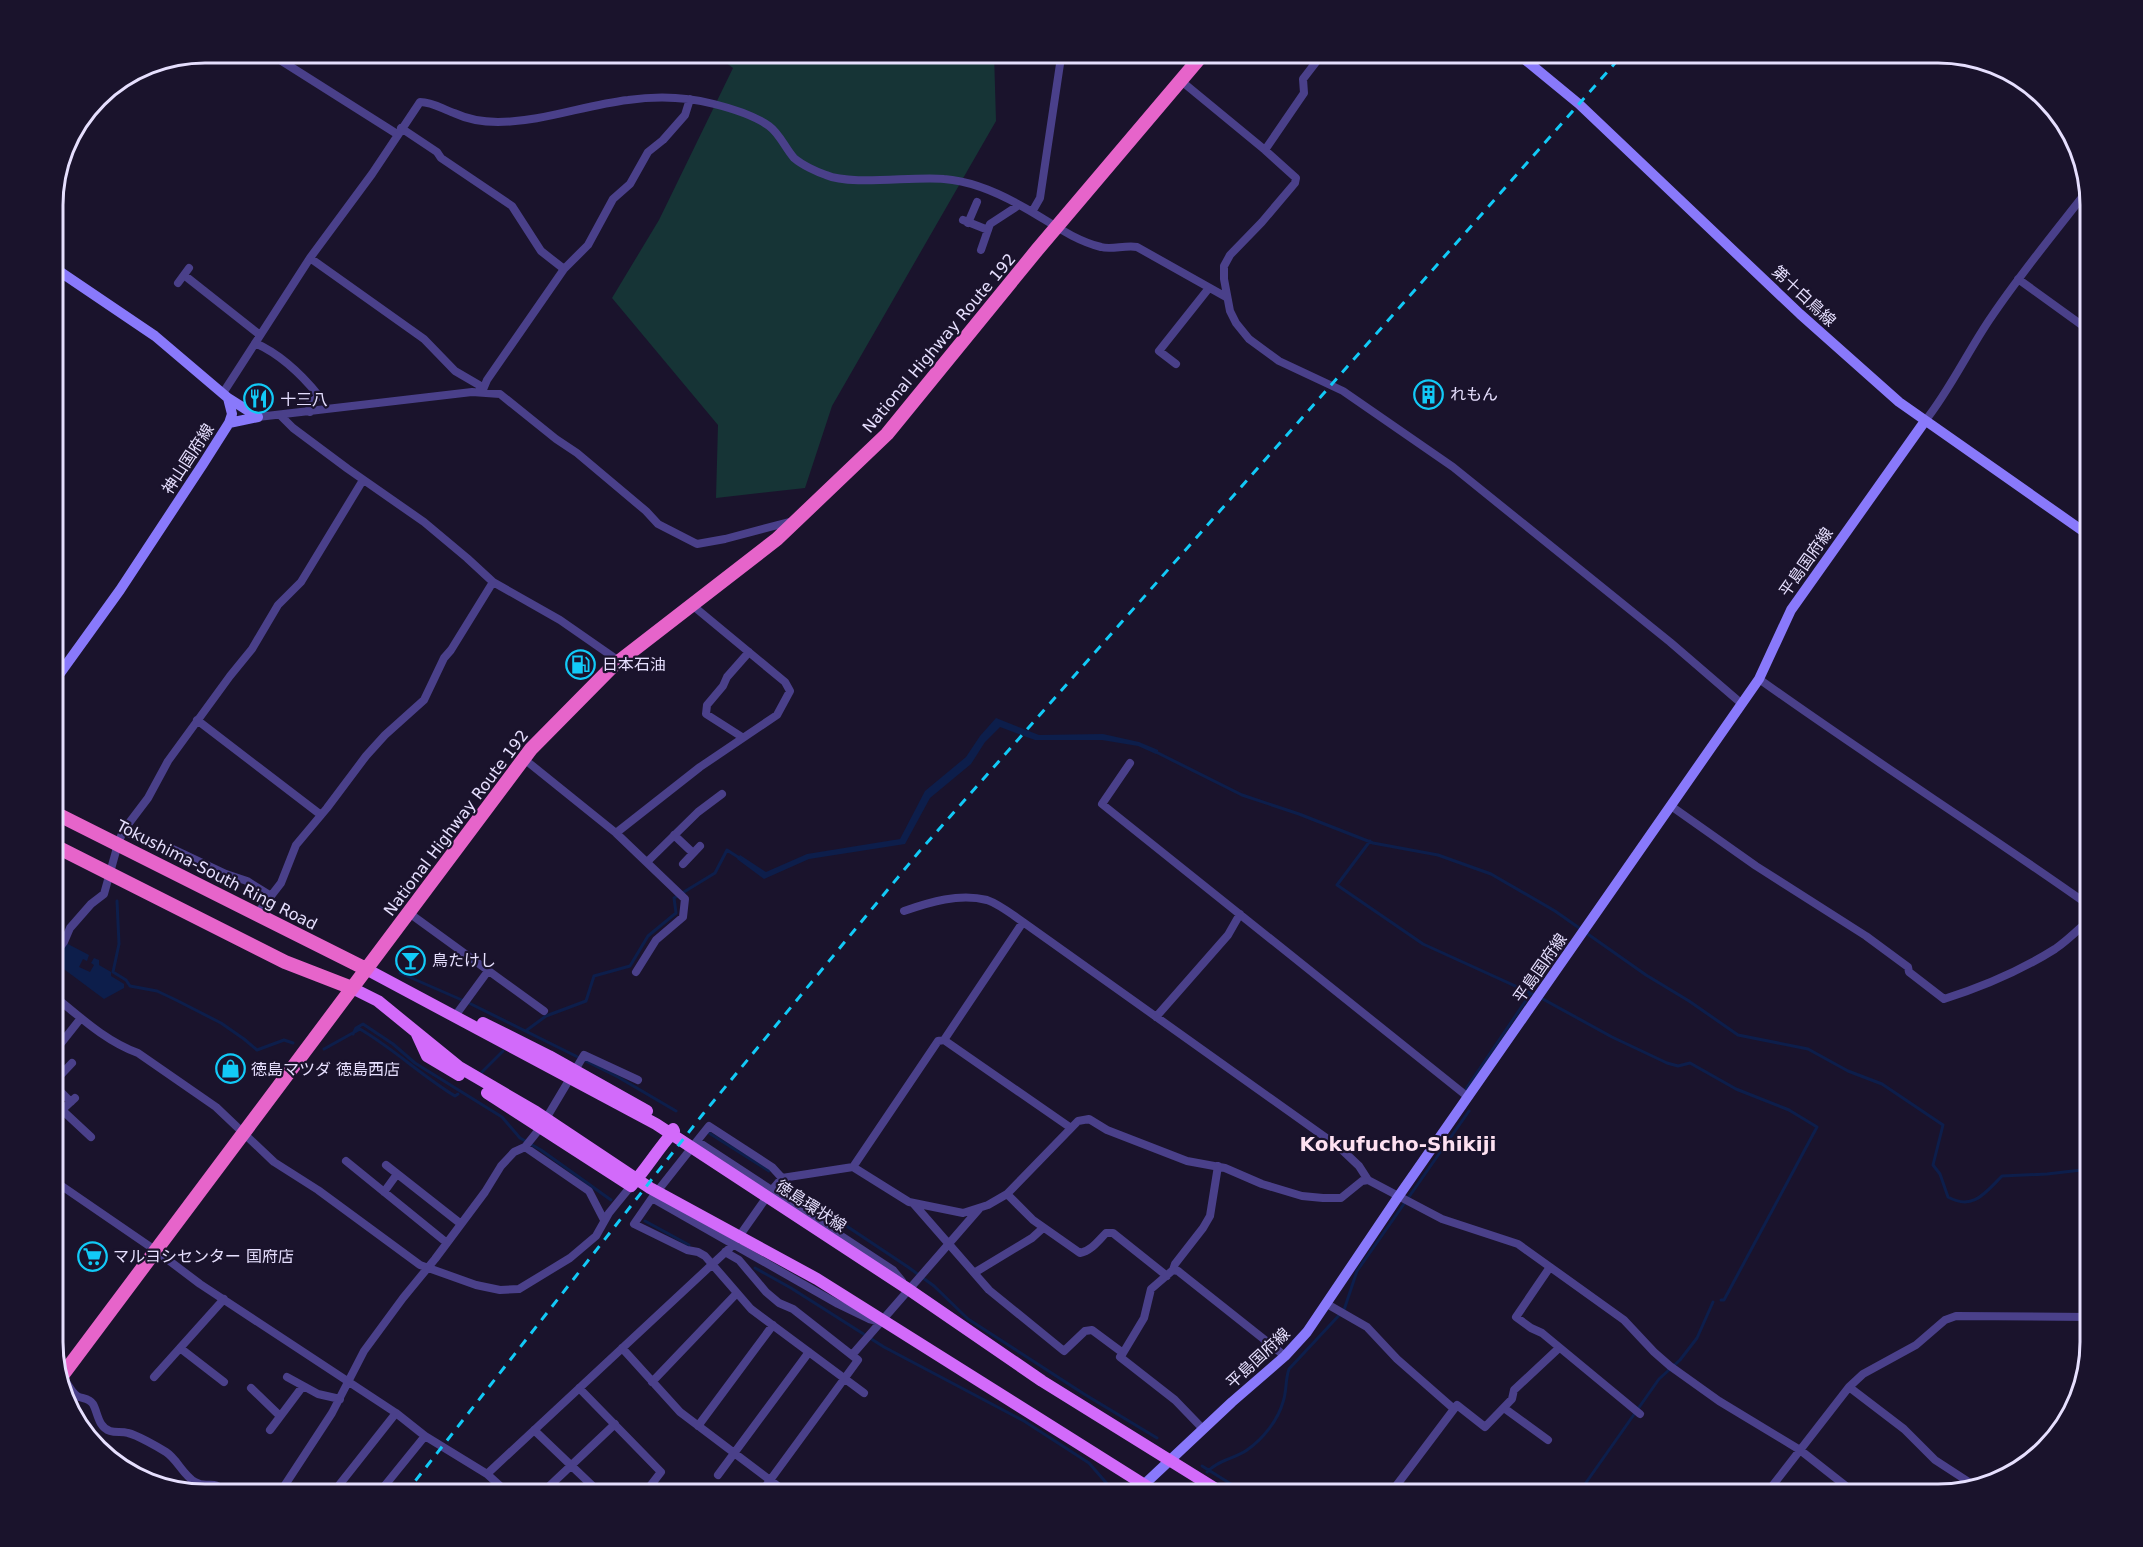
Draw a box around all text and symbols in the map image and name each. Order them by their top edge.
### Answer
street label: National Highway Route 192 [858,250,1020,436]
street label: 第十白鳥線 [1768,262,1840,330]
building icon: れもん [1413,378,1445,410]
restaurant icon: 十三八 [243,383,275,415]
place label: れもん [1450,385,1498,404]
place label: 十三八 [280,390,328,409]
street label: 神山国府線 [158,420,218,498]
street label: 平島国府線 [1775,524,1837,600]
fuel station icon: 日本石油 [565,648,597,680]
place label: 日本石油 [602,655,666,674]
street label: National Highway Route 192 [380,726,532,920]
street label: Tokushima-South Ring Road [113,816,320,934]
street label: 平島国府線 [1509,930,1571,1006]
bar icon: 鳥たけし [395,944,427,976]
place label: 鳥たけし [432,951,496,970]
shop icon: 徳島マツダ 徳島西店 [214,1053,246,1085]
place label: 徳島マツダ 徳島西店 [251,1060,400,1079]
district label: Kokufucho-Shikiji [1300,1132,1496,1156]
street label: 徳島環状線 [772,1176,850,1236]
supermarket icon: マルヨシセンター 国府店 [76,1240,108,1272]
place label: マルヨシセンター 国府店 [113,1247,294,1266]
street label: 平島国府線 [1222,1324,1294,1392]

